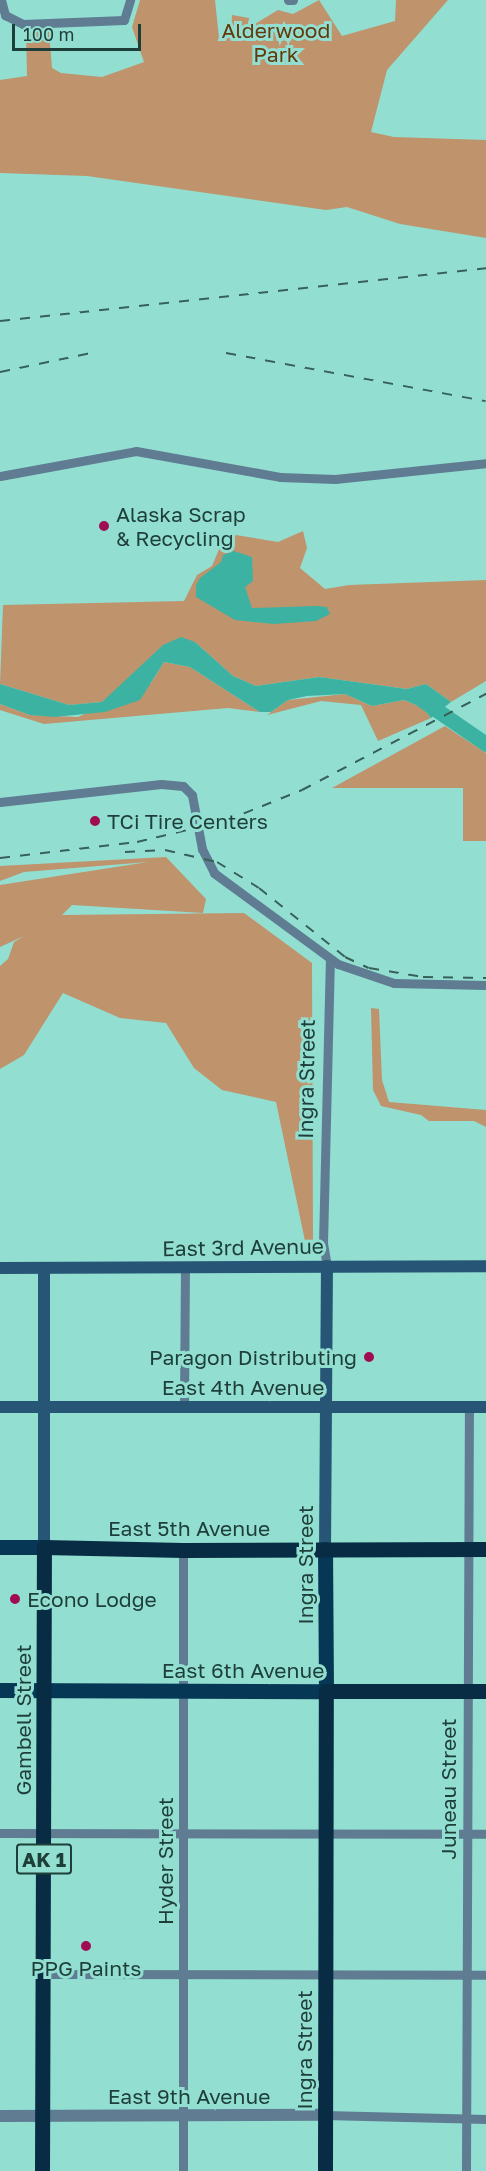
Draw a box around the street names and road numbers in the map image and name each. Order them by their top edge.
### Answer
street label: Ingra Street [292,1019,320,1139]
street label: East 3rd Avenue [162,1233,324,1261]
street label: East 4th Avenue [162,1374,324,1400]
street label: Ingra Street [292,1505,318,1625]
street label: East 5th Avenue [108,1515,270,1541]
street label: Gambell Street [10,1644,36,1796]
street label: East 6th Avenue [162,1657,324,1683]
street label: Juneau Street [435,1718,461,1860]
street label: Hyder Street [152,1797,178,1925]
road number: AK 1 [15,1842,72,1876]
street label: Ingra Street [291,1990,317,2110]
street label: East 9th Avenue [108,2083,270,2109]

